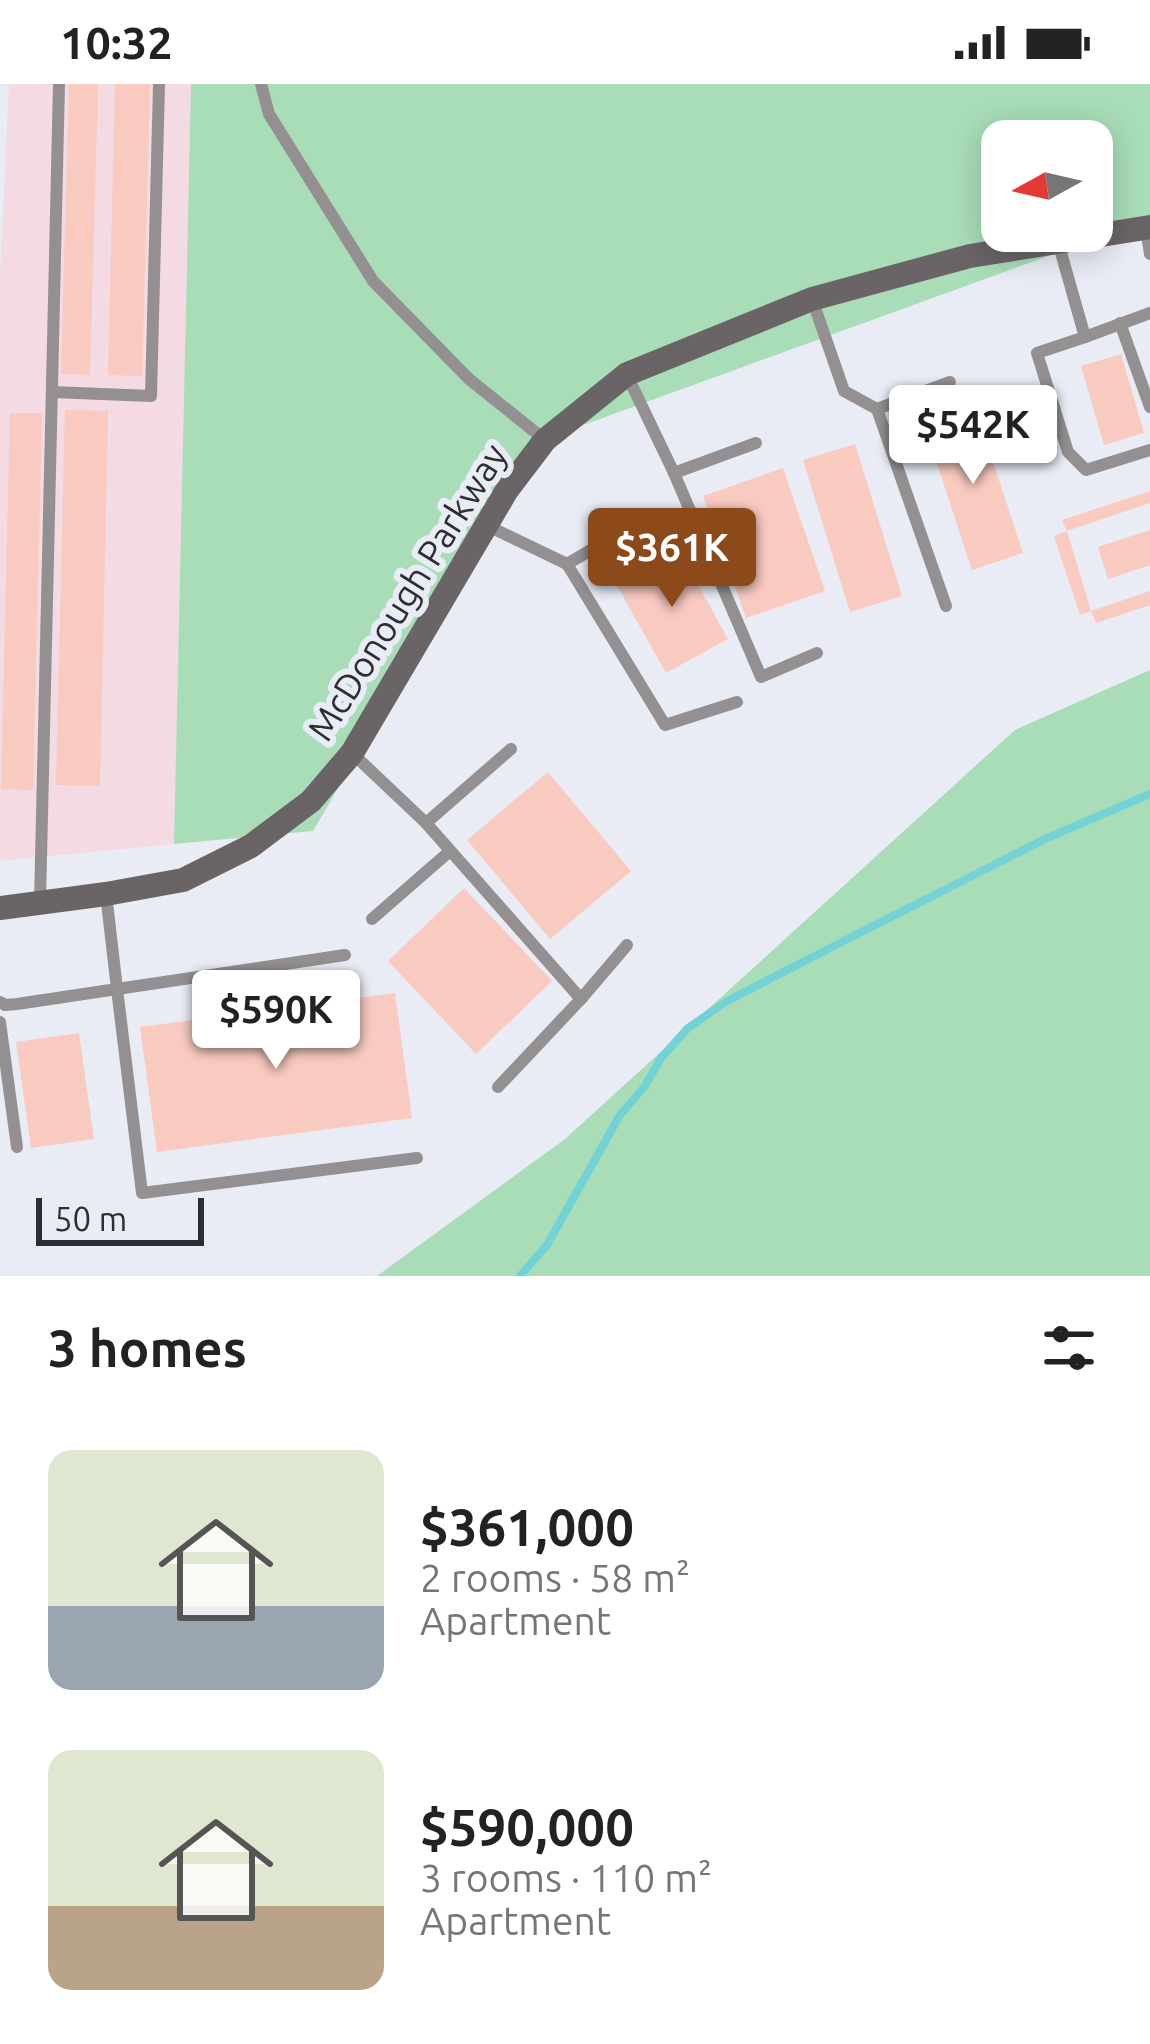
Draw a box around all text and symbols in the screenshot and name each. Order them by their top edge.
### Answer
text: 10:32 [60,17,173,68]
north arrow [981,120,1113,252]
map controls [981,120,1113,252]
pin: $542K [889,385,1057,487]
text: $542K [916,402,1030,445]
street label: McDonough Parkway [299,436,514,747]
pin: $361K [588,508,756,610]
text: $361K [615,525,729,568]
pin: $590K [192,970,360,1072]
text: $590K [219,987,333,1030]
scale bar [36,1192,204,1245]
text: 50 m [54,1200,127,1237]
icon: filters [1036,1315,1102,1381]
text: 3 homes [48,1319,247,1377]
icon: home [144,1498,288,1642]
text: $361,000 [420,1498,634,1556]
text: 2 rooms · 58 m² [420,1556,690,1599]
text: Apartment [420,1599,611,1642]
icon: home [144,1798,288,1942]
text: $590,000 [420,1798,634,1856]
text: 3 rooms · 110 m² [420,1856,712,1899]
text: Apartment [420,1899,611,1942]

